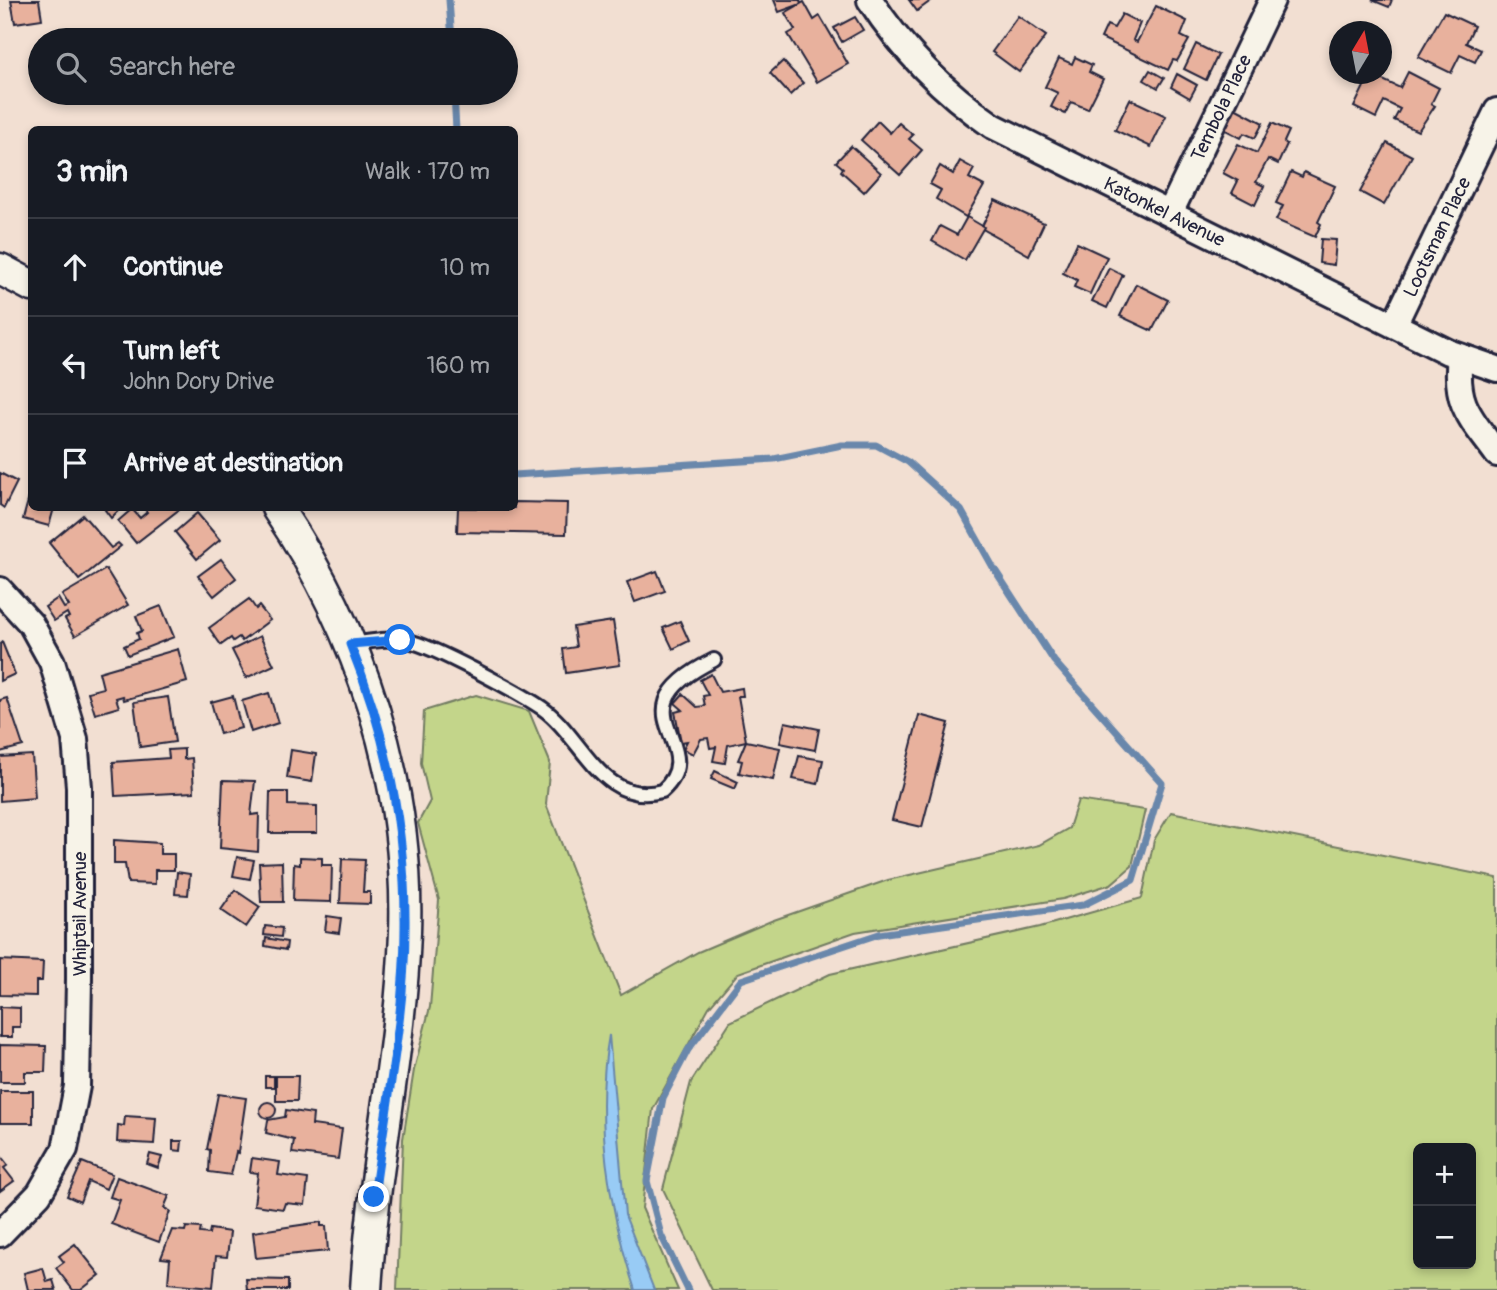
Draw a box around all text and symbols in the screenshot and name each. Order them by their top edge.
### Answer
north arrow [1329,21,1392,84]
search box [28,28,518,105]
icon: search [52,48,90,86]
street label: Tembola Place [1186,50,1257,165]
text: Search here [108,51,235,83]
text: 3 min [56,153,128,190]
text: Walk · 170 m [365,157,490,186]
street label: Katonkel Avenue [1100,172,1230,253]
street label: Lootsman Place [1398,173,1477,301]
icon: ahead [56,248,94,286]
text: Continue [123,251,223,283]
text: 10 m [440,253,490,282]
text: Turn left [123,335,219,367]
icon: left [56,346,94,384]
text: 160 m [426,351,490,380]
text: John Dory Drive [123,367,274,396]
icon: arrive [56,444,94,482]
text: Arrive at destination [123,447,343,479]
route start [384,624,415,655]
street label: Whiptail Avenue [68,851,92,976]
map controls [1413,1143,1476,1269]
button: + [1413,1143,1476,1206]
route end [358,1181,389,1212]
button: − [1413,1206,1476,1269]

